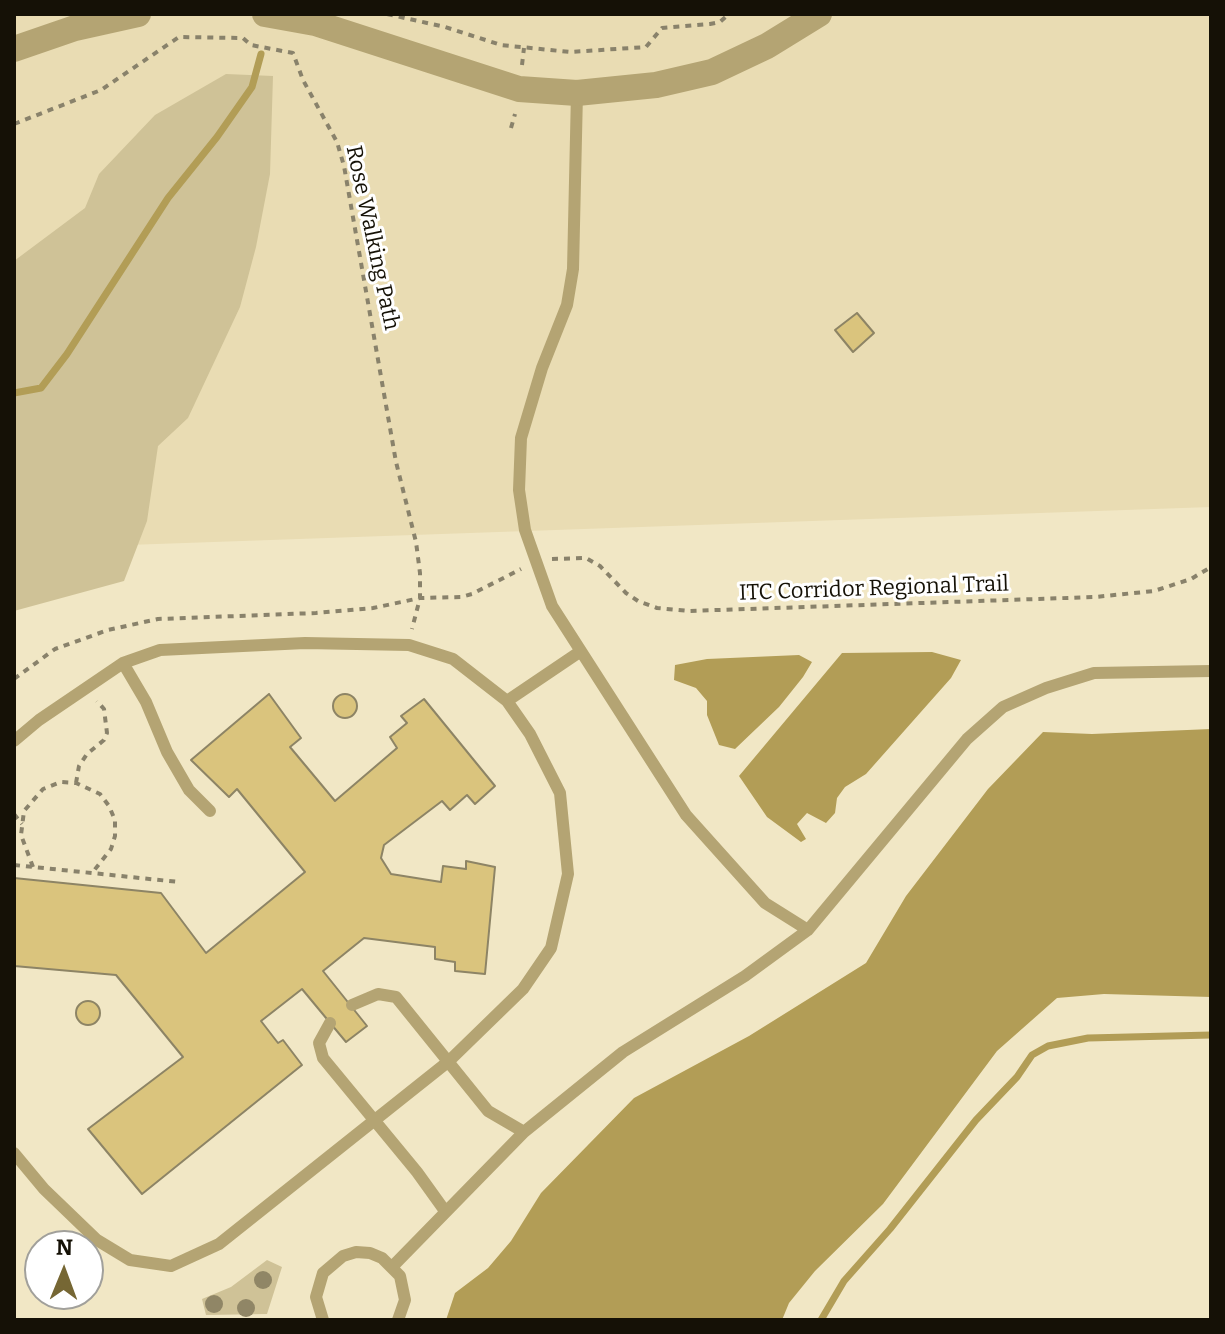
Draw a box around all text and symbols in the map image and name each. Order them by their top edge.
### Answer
street label: Rose Walking Path [340,143,404,333]
street label: ITC Corridor Regional Trail [739,571,1009,607]
north arrow [24,1230,104,1310]
text: N [56,1234,73,1261]

